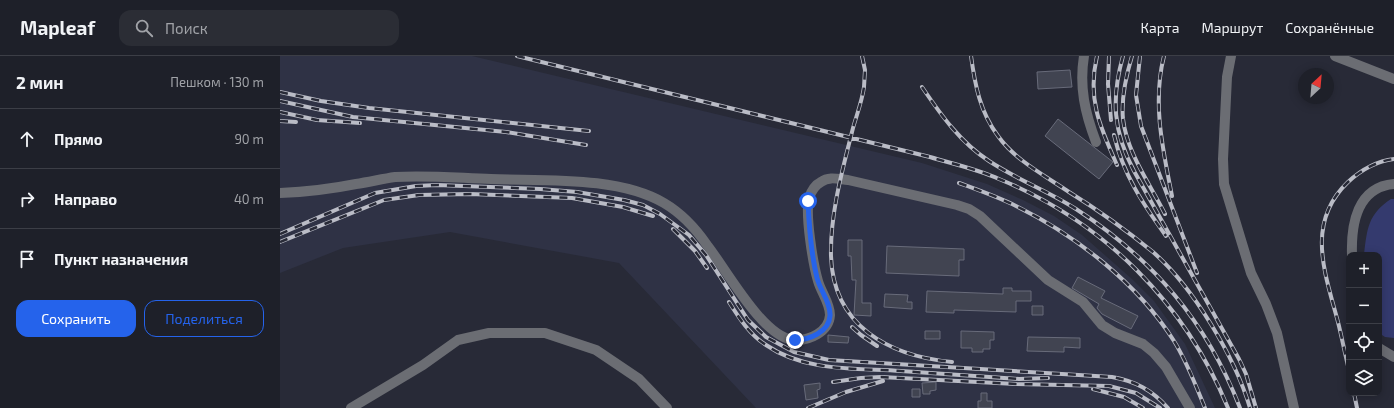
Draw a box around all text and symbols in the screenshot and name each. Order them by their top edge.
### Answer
search box [119,10,399,46]
text: Mapleaf [20,16,95,39]
icon: search [133,17,155,39]
text: Поиск [165,19,208,37]
text: Карта [1141,19,1179,36]
text: Маршрут [1201,19,1263,36]
text: Сохранённые [1285,19,1374,36]
north arrow [1298,68,1334,104]
text: 2 мин [16,72,64,92]
text: Пешком · 130 m [170,74,264,90]
icon: ahead [16,128,38,150]
text: Прямо [54,130,103,148]
text: 90 m [234,131,264,147]
icon: right [16,188,38,210]
text: Направо [54,190,117,208]
text: 40 m [234,191,264,207]
route start [799,192,817,210]
icon: arrive [16,248,38,270]
text: Пункт назначения [54,250,188,268]
map controls [1346,252,1382,396]
button: + [1346,252,1382,288]
button: − [1346,288,1382,324]
button: Сохранить [16,300,136,337]
button: Поделиться [144,300,264,337]
button: locate [1346,324,1382,360]
route end [786,331,804,349]
button: layers [1346,360,1382,396]

